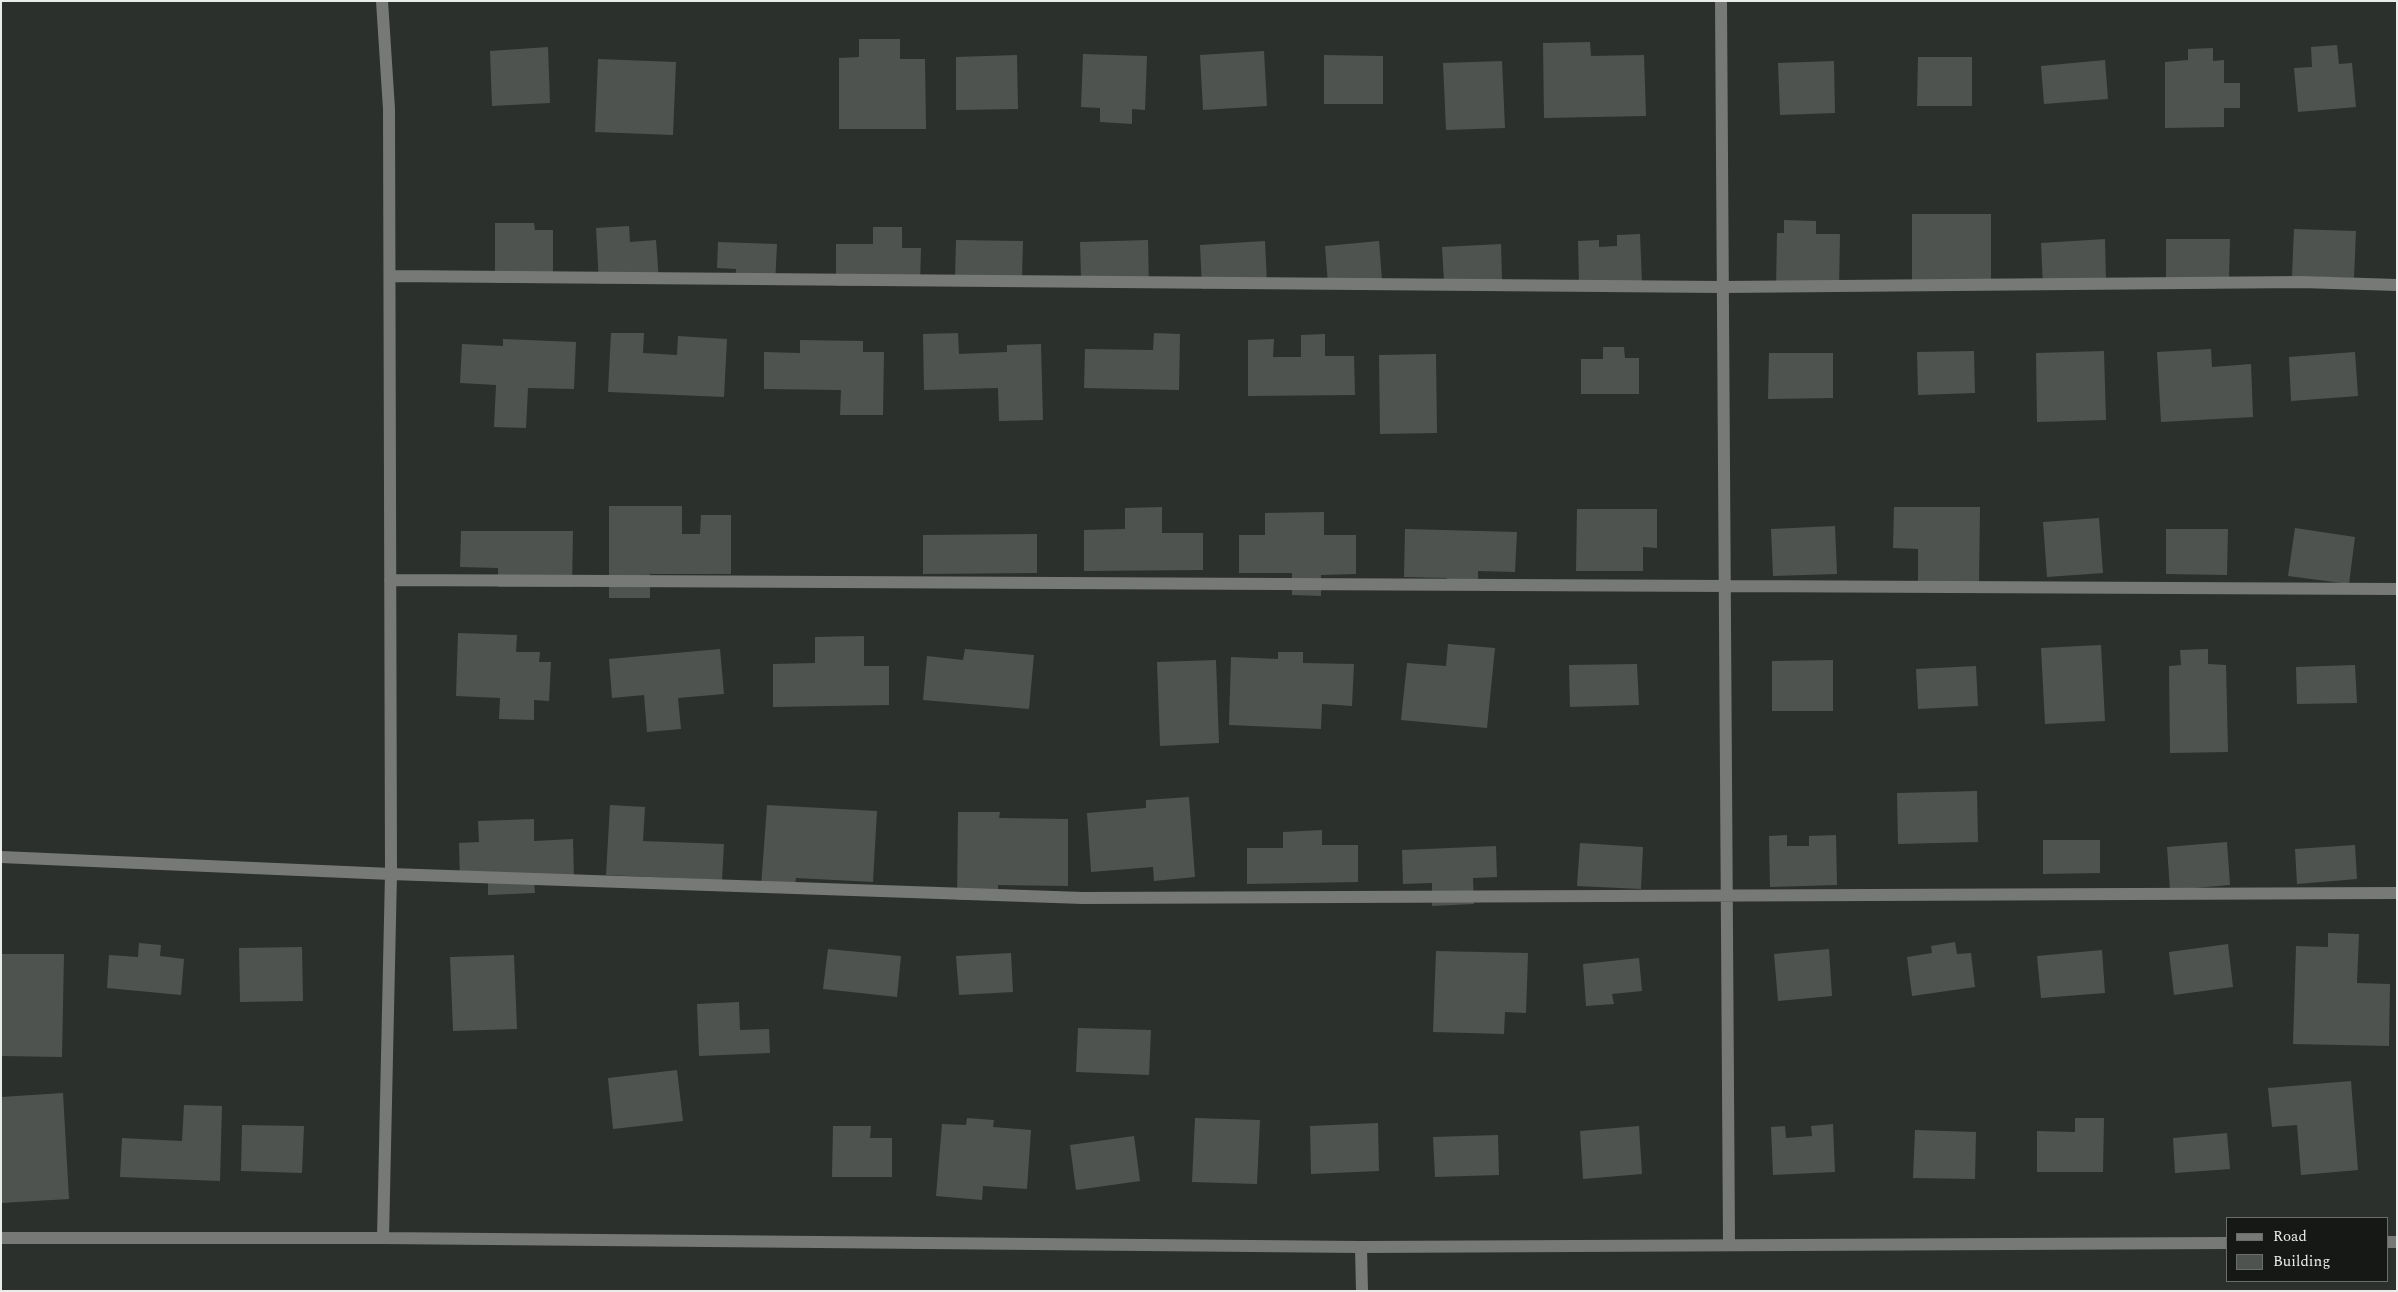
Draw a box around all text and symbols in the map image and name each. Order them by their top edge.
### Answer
legend [2226,1217,2388,1282]
text: Road [2273,1225,2307,1248]
text: Building [2273,1250,2330,1273]

